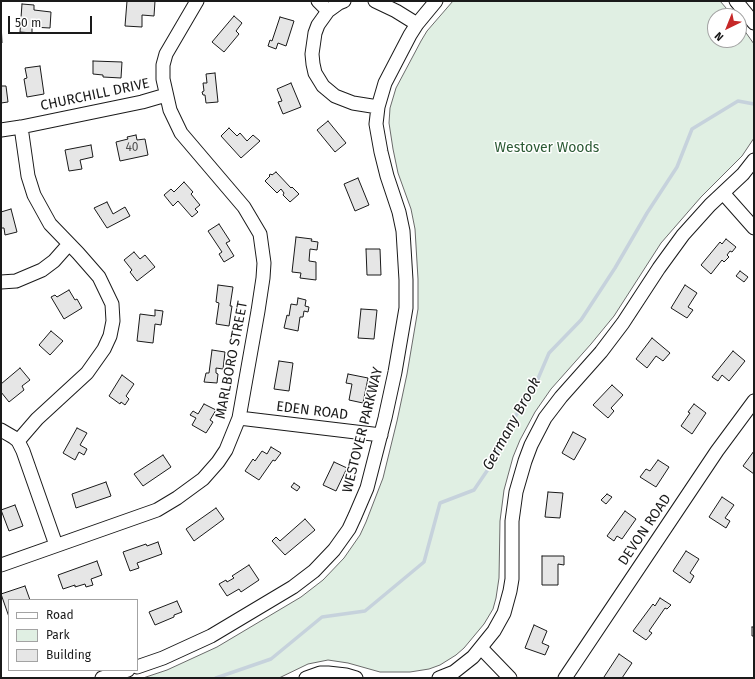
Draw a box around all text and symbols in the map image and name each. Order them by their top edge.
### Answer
scale bar [10,8,94,34]
north arrow [707,8,747,48]
text: 50 m [15,16,41,30]
text: N [712,29,726,44]
street label: CHURCHILL DRIVE [39,75,151,115]
park label: Westover Woods [495,140,599,156]
house number: 40 [125,141,139,155]
street label: MARLBORO STREET [212,300,252,420]
street label: WESTOVER PARKWAY [339,366,387,494]
water label: Germany Brook [479,374,545,474]
street label: EDEN ROAD [275,398,349,424]
street label: DEVON ROAD [615,491,675,569]
legend [8,599,138,671]
text: Road [46,608,74,622]
text: Park [46,628,70,642]
text: Building [46,648,91,662]

